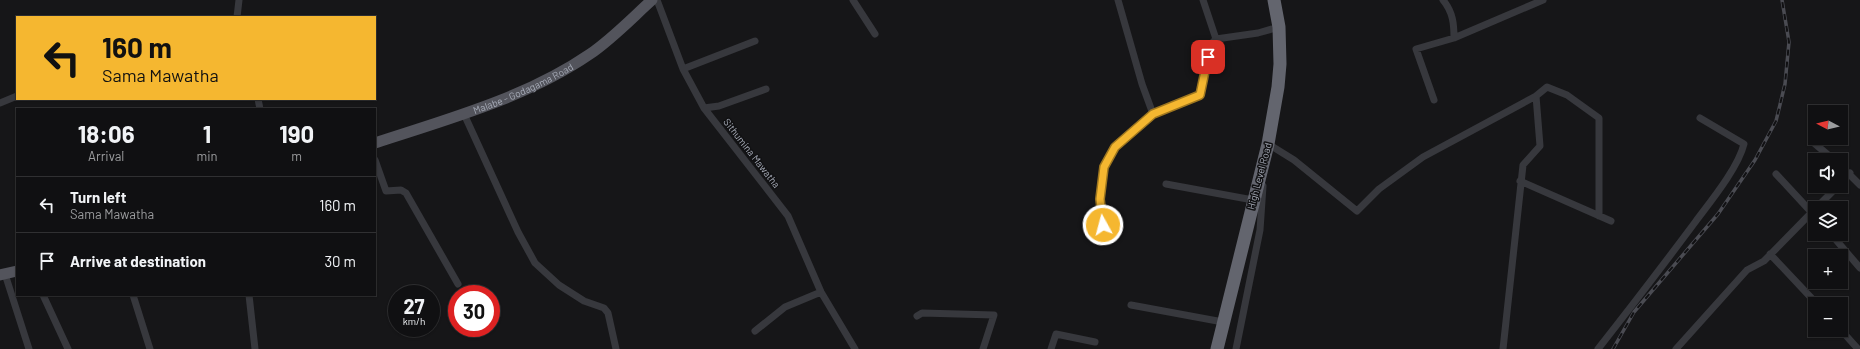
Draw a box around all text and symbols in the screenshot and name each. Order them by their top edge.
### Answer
text: 160 m [102,30,172,64]
icon: left [36,32,88,84]
pin [1191,40,1225,74]
icon: arrive [1197,46,1219,68]
street label: Malabe - Godagama Road [471,60,575,116]
text: Sama Mawatha [102,64,219,86]
north arrow [1808,105,1848,145]
map controls [1808,105,1848,337]
street label: Sithumina Mawatha [721,116,783,190]
text: 18:06 [78,119,135,148]
text: 1 [203,119,211,148]
text: 190 [279,119,314,148]
street label: High Level Road [1244,141,1274,211]
text: Arrival [88,148,124,164]
text: min [196,148,217,164]
text: m [291,148,302,164]
button: sound [1808,153,1848,193]
text: Turn left [70,188,126,206]
icon: left [36,194,58,216]
text: 160 m [319,196,356,214]
button: layers [1808,201,1848,241]
position arrow [1082,204,1124,246]
text: Sama Mawatha [70,206,154,222]
button: + [1808,249,1848,289]
icon: arrive [36,250,58,272]
text: Arrive at destination [70,252,206,270]
text: 30 m [324,252,356,270]
speed limit sign: 30 [448,285,500,337]
text: 27 [403,294,425,318]
button: − [1808,297,1848,337]
text: km/h [403,315,425,327]

